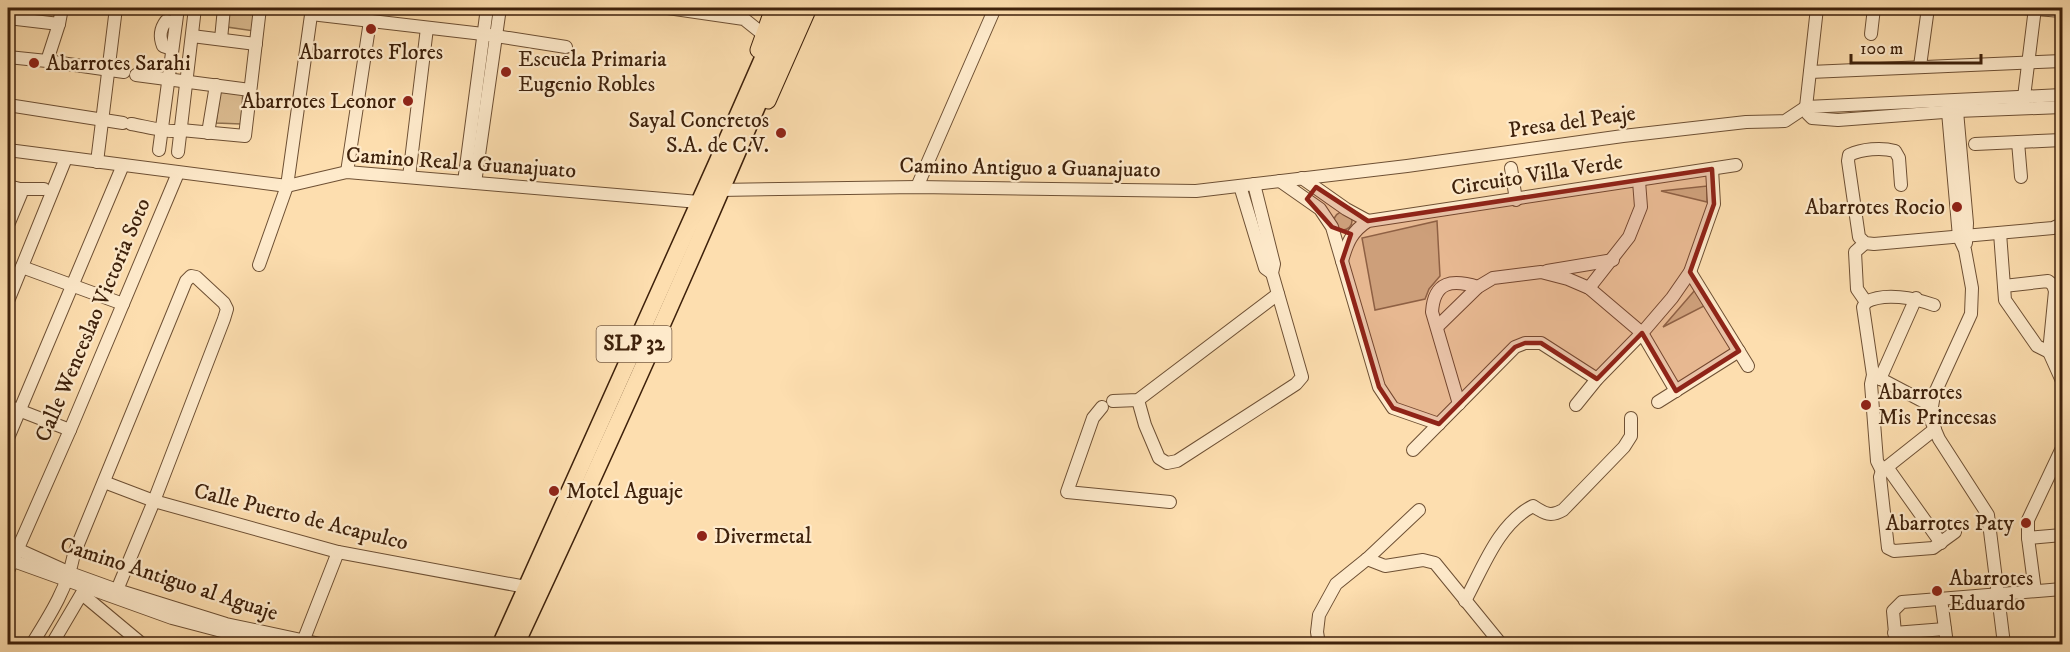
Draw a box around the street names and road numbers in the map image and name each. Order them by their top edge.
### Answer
street label: Presa del Peaje [1507,100,1637,144]
street label: Camino Real a Guanajuato [345,141,577,185]
street label: Circuito Villa Verde [1449,148,1625,202]
street label: Camino Antiguo a Guanajuato [899,152,1161,184]
street label: Calle Wenceslao Victoria Soto [29,194,157,446]
road number: SLP 32 [596,326,672,362]
street label: Calle Puerto de Acapulco [191,477,411,557]
street label: Camino Antiguo al Aguaje [57,531,281,627]

